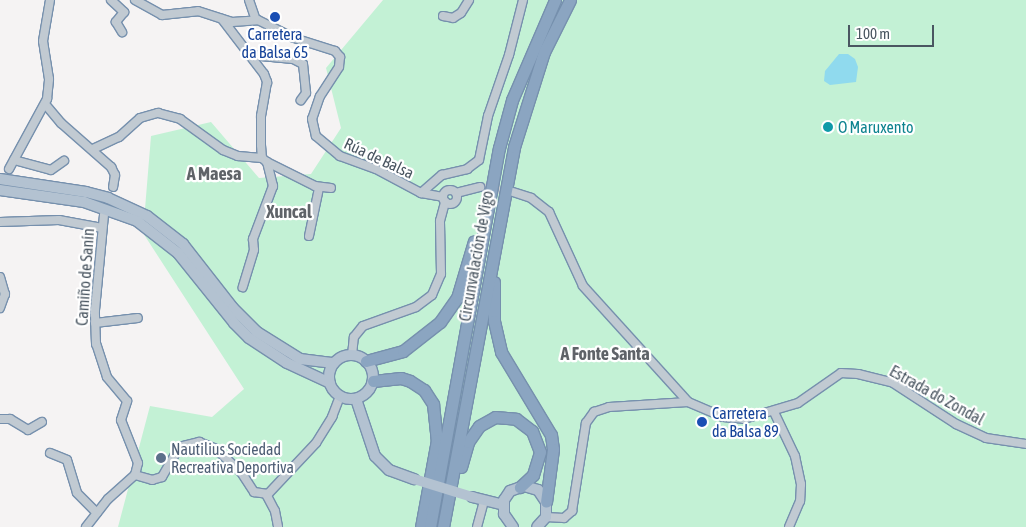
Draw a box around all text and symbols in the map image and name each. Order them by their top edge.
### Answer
marker: Carretera da Balsa 65 [269,11,281,23]
scale bar [851,15,937,47]
place label: Carretera da Balsa 65 [242,24,308,62]
text: 100 m [856,25,890,42]
place label: O Maruxento [838,117,913,137]
marker: O Maruxento [822,121,834,133]
street label: Rúa de Balsa [341,134,417,182]
district label: A Maesa [187,163,241,185]
street label: Circunvalación de Vigo [455,189,497,323]
district label: Xuncal [266,201,312,223]
street label: Camiño de Sanín [72,228,98,326]
district label: A Fonte Santa [560,343,650,365]
street label: Estrada do Zondal [886,361,988,429]
place label: Carretera da Balsa 89 [712,403,779,441]
marker: Carretera da Balsa 89 [696,416,708,428]
place label: Nautilius Sociedad Recreativa Deportiva [171,439,294,477]
marker: Nautilius Sociedad Recreativa Deportiva [155,452,167,464]

